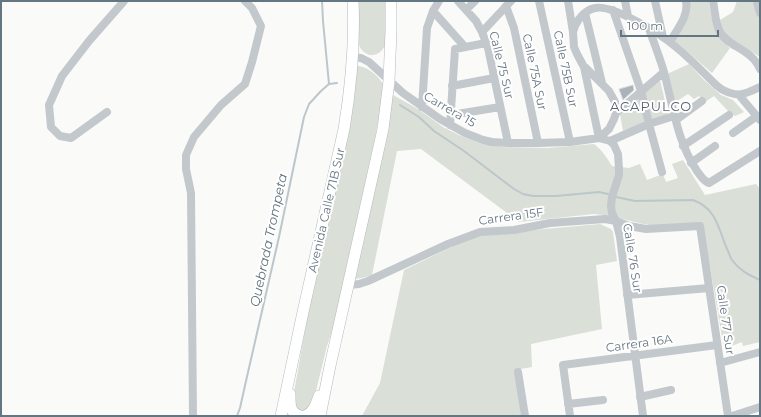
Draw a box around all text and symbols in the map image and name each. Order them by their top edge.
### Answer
scale bar [621,12,718,38]
text: 100 m [627,18,663,33]
street label: Calle 75B Sur [551,29,582,109]
street label: Calle 75 Sur [486,30,518,101]
street label: Calle 75A Sur [520,32,550,112]
street label: Carrera 15 [421,88,479,130]
district label: ACAPULCO [610,98,692,114]
street label: Avenida Calle 71B Sur [304,146,348,274]
water label: Quebrada Trompeta [246,172,290,308]
street label: Carrera 15F [478,204,545,228]
street label: Calle 76 Sur [620,222,646,294]
street label: Calle 77 Sur [714,284,738,356]
street label: Carrera 16A [605,331,674,355]

